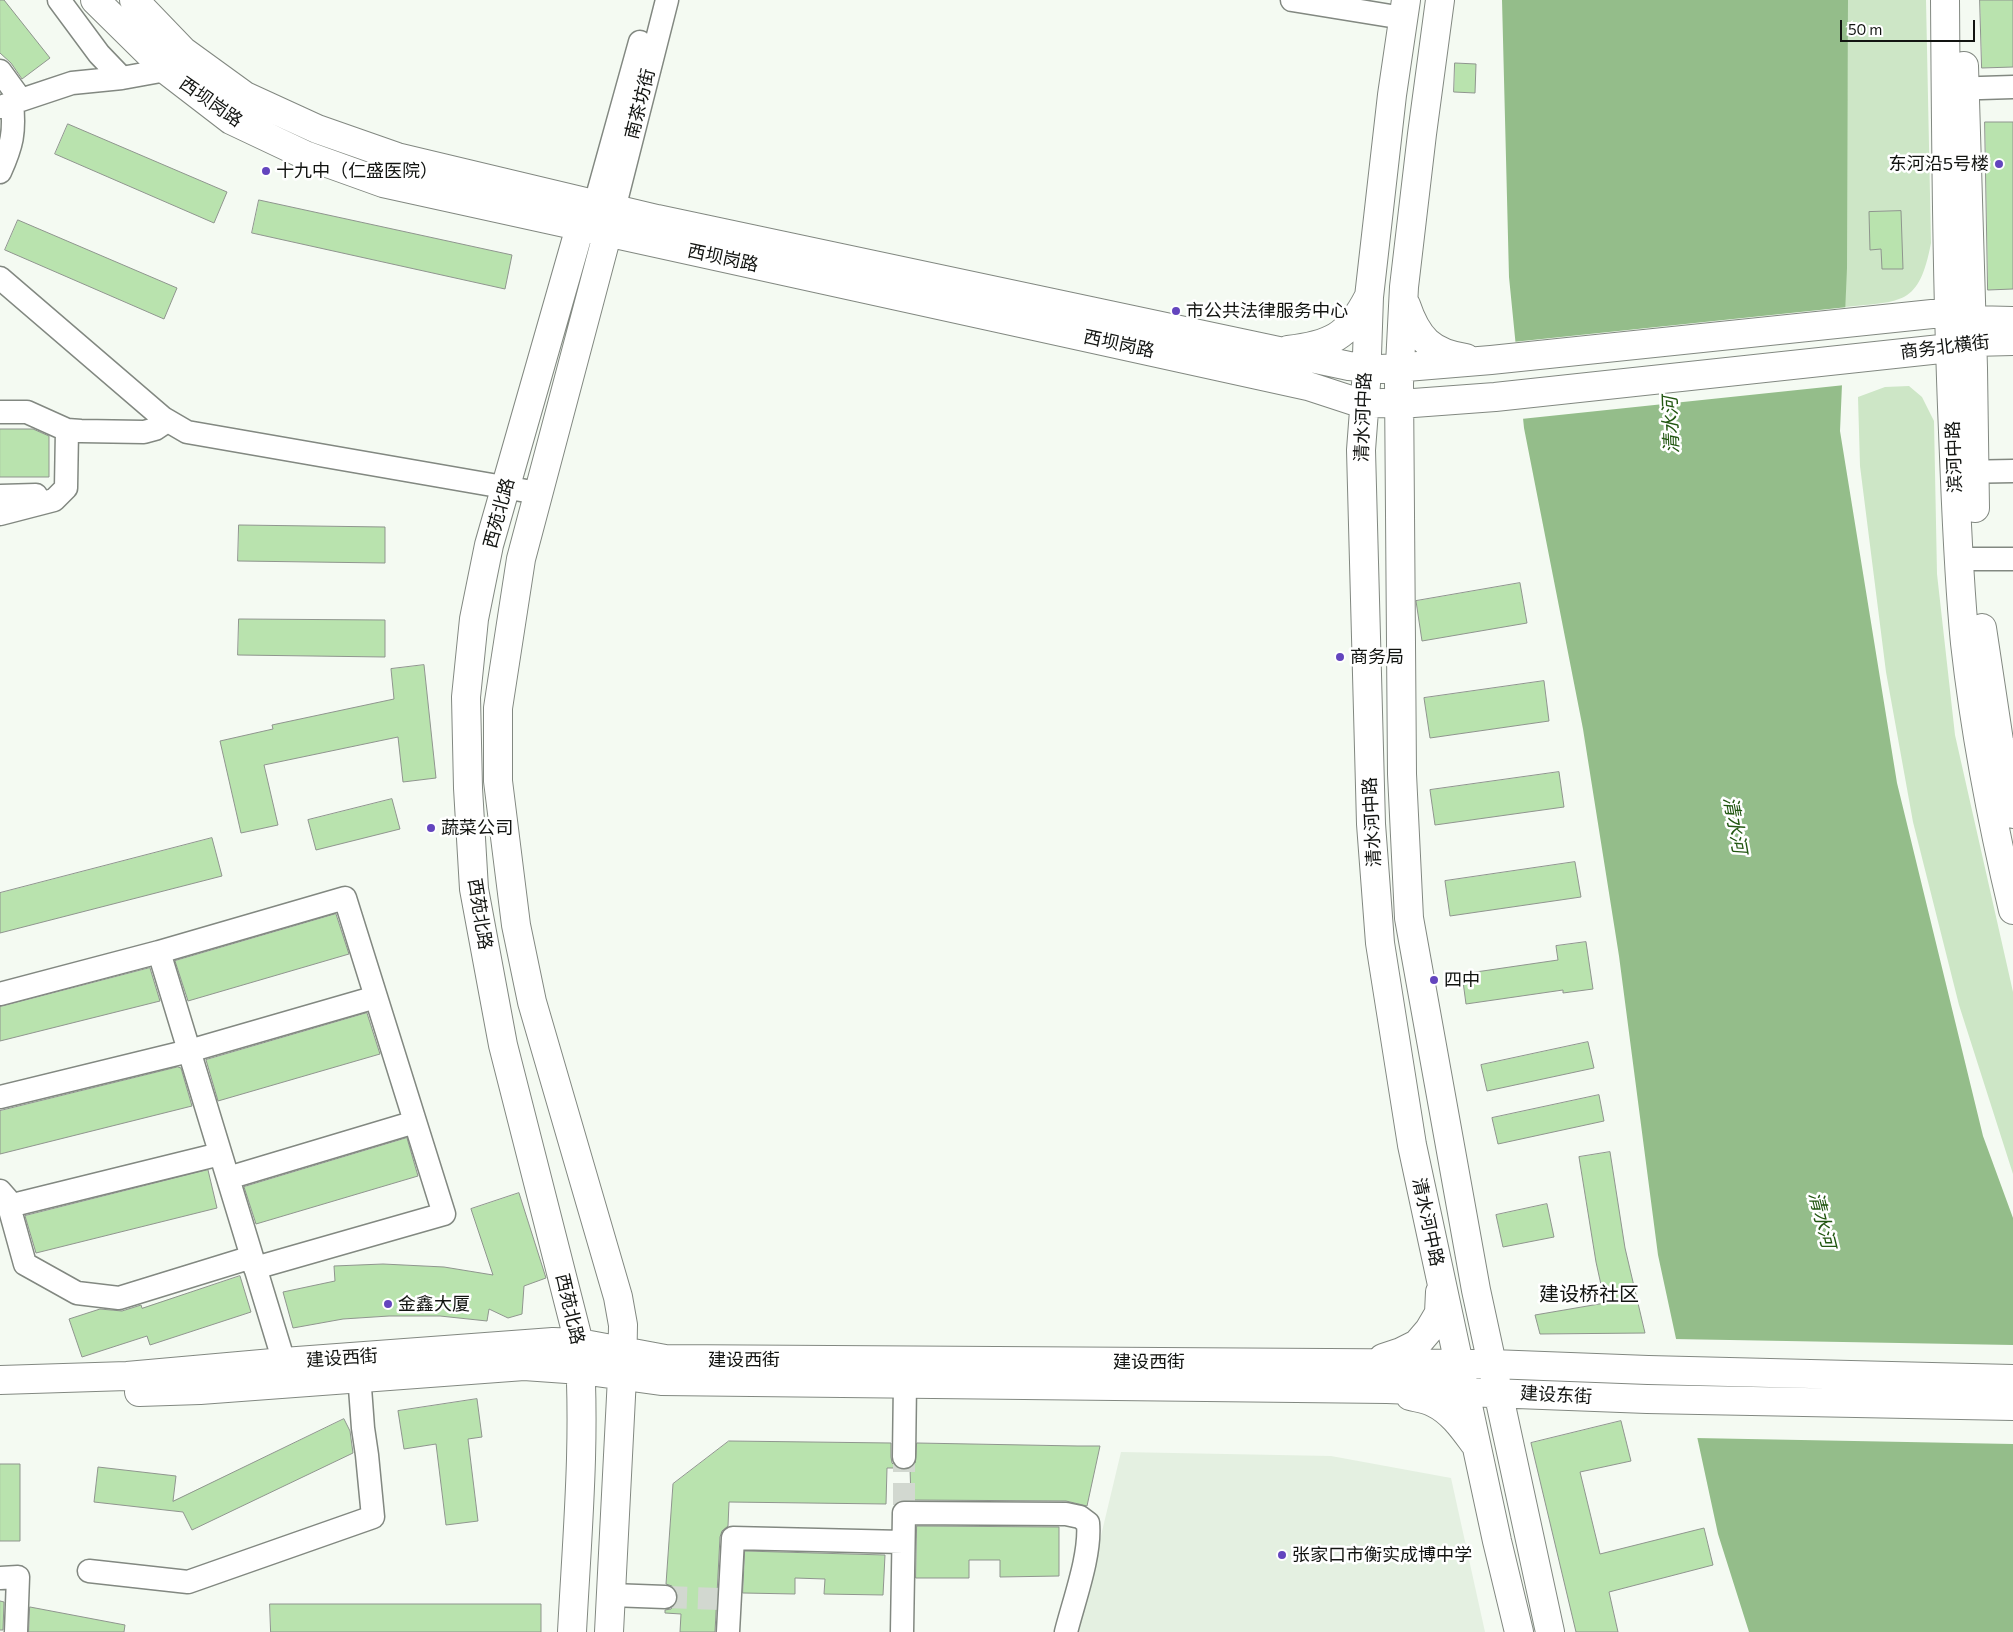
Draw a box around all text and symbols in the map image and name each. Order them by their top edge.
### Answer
scale bar [1843,10,1978,42]
text: 50 m [1848,20,1882,38]
street label: 南茶坊街 [621,66,659,142]
street label: 西坝岗路 [175,73,247,131]
place label: 东河沿5号楼 [1889,153,1989,175]
marker: 东河沿5号楼 [1993,158,2005,170]
place label: 十九中（仁盛医院） [276,160,438,182]
marker: 十九中（仁盛医院） [260,165,272,177]
street label: 西坝岗路 [686,240,760,276]
place label: 市公共法律服务中心 [1186,300,1348,322]
marker: 市公共法律服务中心 [1170,305,1182,317]
street label: 西坝岗路 [1082,326,1156,362]
street label: 商务北横街 [1899,331,1991,363]
street label: 清水河中路 [1351,372,1375,462]
water label: 清水河 [1659,396,1683,454]
street label: 滨河中路 [1942,421,1966,493]
street label: 西苑北路 [479,475,519,551]
place label: 商务局 [1350,646,1404,668]
marker: 商务局 [1334,651,1346,663]
street label: 清水河中路 [1359,776,1385,868]
water label: 清水河 [1719,795,1751,855]
place label: 蔬菜公司 [441,817,513,839]
marker: 蔬菜公司 [425,822,437,834]
street label: 西苑北路 [464,877,496,951]
place label: 四中 [1444,969,1480,991]
marker: 四中 [1428,974,1440,986]
street label: 清水河中路 [1408,1176,1448,1268]
water label: 清水河 [1804,1190,1840,1250]
street label: 西苑北路 [551,1271,589,1347]
district label: 建设桥社区 [1539,1282,1639,1306]
place label: 金鑫大厦 [398,1293,470,1315]
marker: 金鑫大厦 [382,1298,394,1310]
street label: 建设西街 [305,1345,379,1371]
street label: 建设西街 [708,1349,780,1371]
street label: 建设西街 [1113,1351,1185,1373]
street label: 建设东街 [1519,1382,1593,1408]
place label: 张家口市衡实成博中学 [1292,1544,1472,1566]
marker: 张家口市衡实成博中学 [1276,1549,1288,1561]

